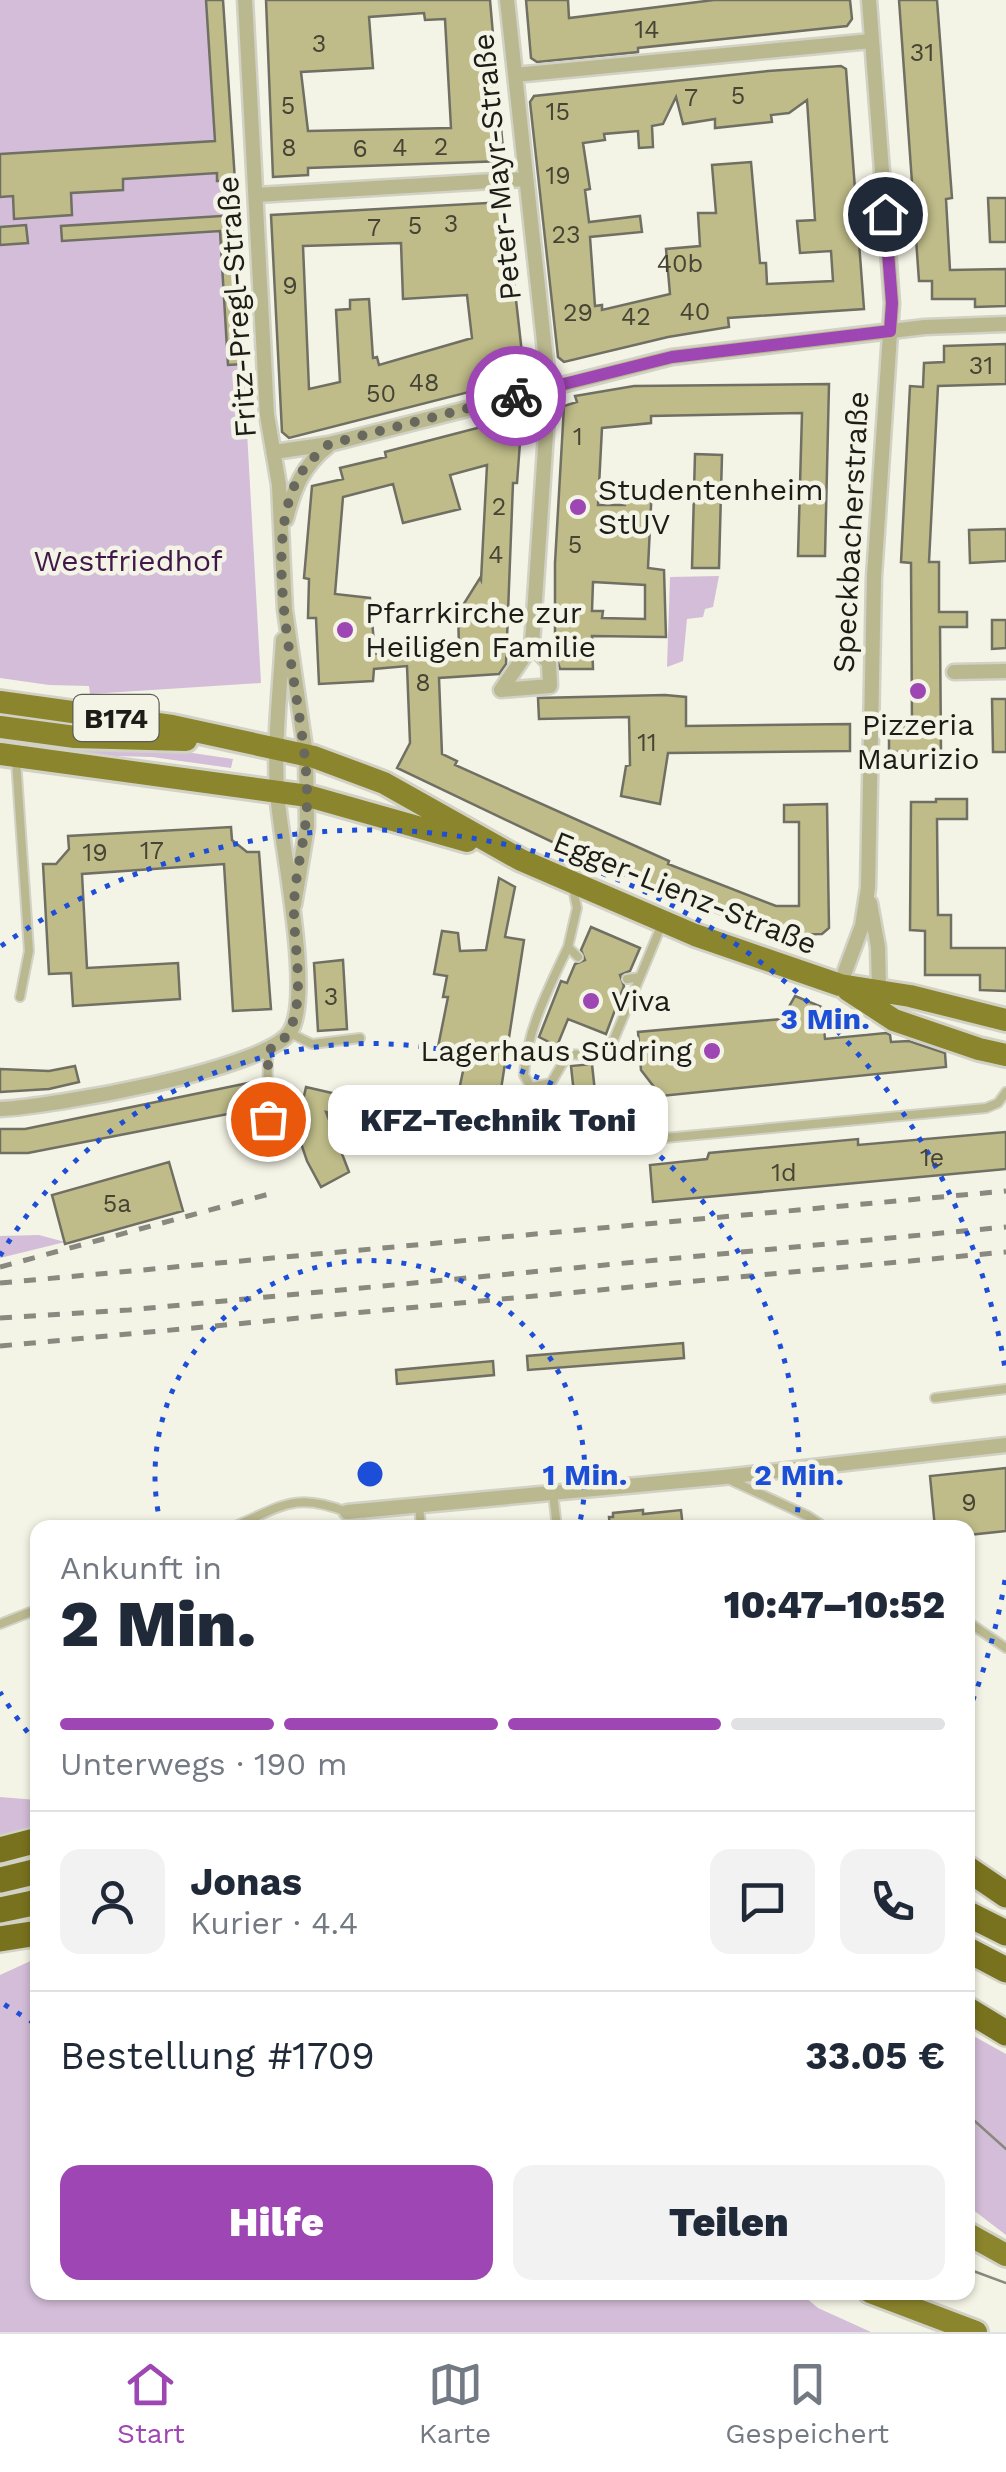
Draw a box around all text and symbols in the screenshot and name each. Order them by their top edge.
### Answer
house number: 14 [634,15,660,44]
house number: 3 [312,29,326,58]
street label: Peter-Mayr-Straße [465,32,528,302]
house number: 31 [910,38,934,67]
house number: 5 [731,81,745,110]
house number: 7 [684,83,698,112]
house number: 5 [281,91,295,120]
house number: 15 [546,97,570,126]
house number: 2 [434,132,448,161]
house number: 8 [281,133,297,162]
house number: 4 [392,133,408,162]
house number: 6 [352,134,368,163]
house number: 19 [545,161,571,190]
pin [843,172,928,257]
street label: Fritz-Pregl-Straße [210,175,263,439]
icon: home [858,187,913,242]
house number: 3 [444,209,458,238]
house number: 5 [408,211,422,240]
house number: 7 [367,213,381,242]
house number: 23 [551,220,581,249]
house number: 40b [657,249,703,278]
house number: 9 [282,271,298,300]
house number: 40 [680,297,710,326]
house number: 29 [563,298,593,327]
house number: 42 [621,302,651,331]
courier [466,346,566,446]
house number: 31 [969,351,993,380]
house number: 48 [409,368,439,397]
icon: bike [489,369,544,424]
house number: 50 [366,379,396,408]
street label: Speckbacherstraße [826,390,875,674]
house number: 1 [573,422,583,451]
place label: Studentenheim StUV [598,472,824,541]
house number: 2 [492,492,506,521]
marker: Studentenheim StUV [567,496,589,518]
house number: 5 [568,530,582,559]
house number: 4 [488,540,504,569]
park label: Westfriedhof [33,543,223,578]
place label: Pfarrkirche zur Heiligen Familie [365,595,596,664]
marker: Pfarrkirche zur Heiligen Familie [334,619,356,641]
house number: 8 [415,668,431,697]
marker: Pizzeria Maurizio [907,680,929,702]
road number: B174 [74,695,158,741]
place label: Pizzeria Maurizio [856,707,980,776]
house number: 11 [637,728,657,757]
street label: Egger-Lienz-Straße [548,824,822,961]
house number: 17 [140,836,164,865]
house number: 19 [82,838,108,867]
house number: 3 [324,982,338,1011]
place label: Viva [611,983,671,1018]
marker: Viva [580,990,602,1012]
text: 3 Min. [780,1001,870,1036]
place label: Lagerhaus Südring [420,1033,692,1068]
marker: Lagerhaus Südring [701,1040,723,1062]
pin [226,1077,311,1162]
callout: KFZ-Technik Toni [328,1084,668,1154]
icon: bag [241,1092,296,1147]
text: KFZ-Technik Toni [360,1101,636,1139]
house number: 1e [920,1143,944,1172]
house number: 1d [771,1158,797,1187]
house number: 5a [103,1189,131,1218]
centre of rings [352,1456,388,1492]
text: 1 Min. [543,1457,627,1492]
text: 2 Min. [754,1457,844,1492]
house number: 9 [961,1488,977,1517]
text: Ankunft in [60,1549,222,1587]
text: 10:47–10:52 [724,1583,945,1627]
text: 2 Min. [60,1586,256,1662]
text: Unterwegs · 190 m [60,1745,348,1783]
button: person [60,1849,165,1954]
button: chat [710,1849,815,1954]
button: phone [840,1849,945,1954]
text: Jonas [190,1860,302,1904]
text: Kurier · 4.4 [190,1904,358,1942]
text: Bestellung #1709 [60,2034,375,2078]
text: 33.05 € [805,2034,945,2078]
button: Hilfe [60,2165,493,2280]
button: Teilen [513,2165,945,2280]
tab: Start [117,2357,185,2450]
tab: Karte [419,2357,491,2450]
tab: Gespeichert [725,2357,889,2450]

